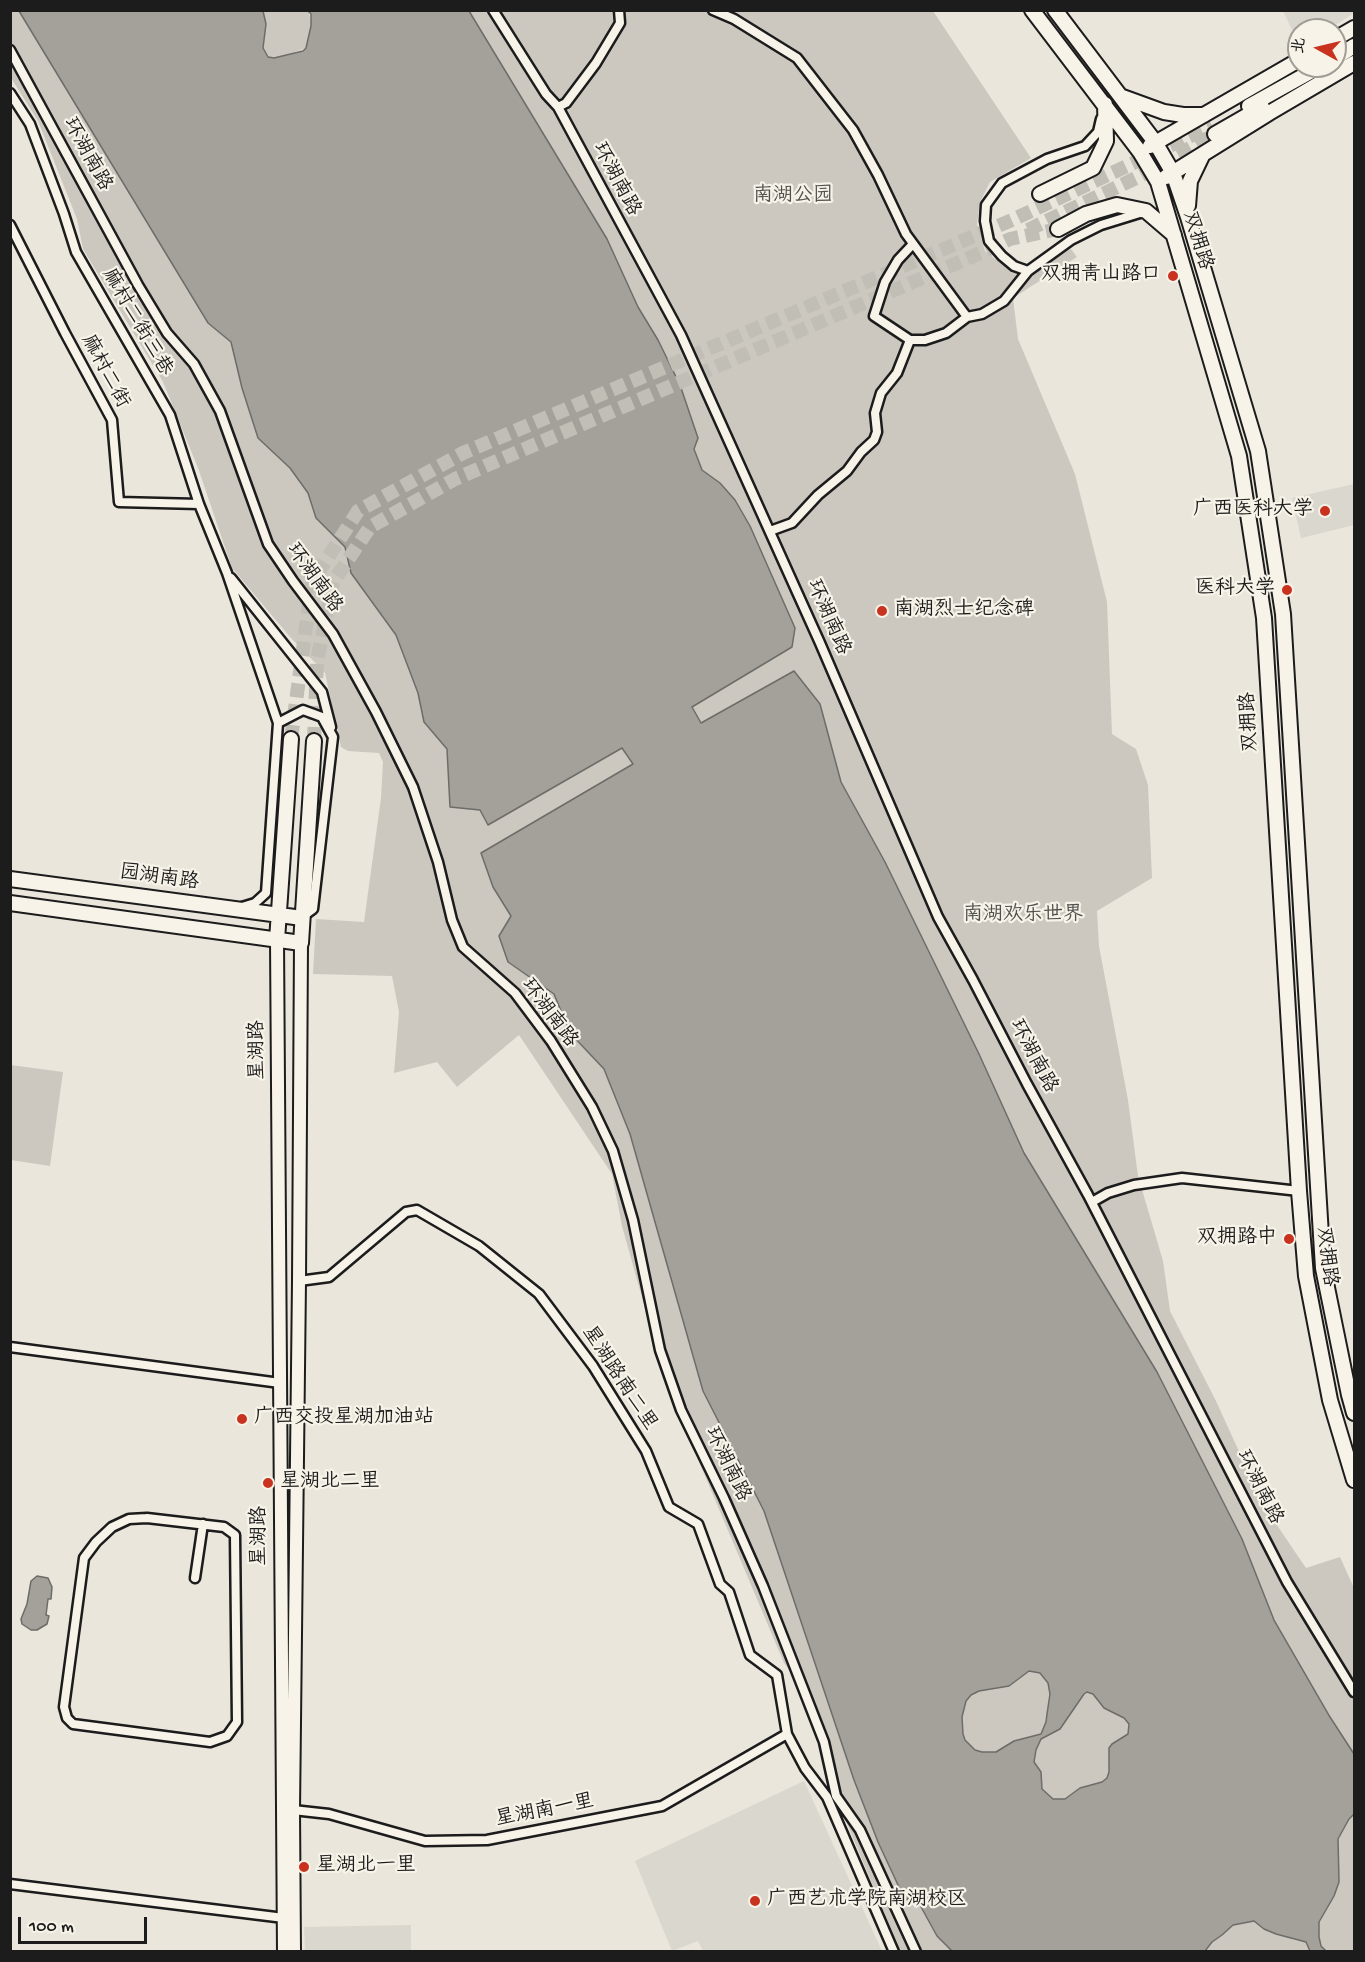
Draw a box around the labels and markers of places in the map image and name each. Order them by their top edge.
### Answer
place label: 双拥青山路口 [1041,264,1161,288]
marker: 双拥青山路口 [1166,269,1180,283]
place label: 广西医科大学 [1193,499,1313,523]
marker: 广西医科大学 [1318,504,1332,518]
place label: 医科大学 [1195,578,1275,602]
marker: 医科大学 [1280,583,1294,597]
place label: 南湖烈士纪念碑 [894,599,1034,623]
marker: 南湖烈士纪念碑 [875,604,889,618]
place label: 双拥路中 [1197,1227,1277,1251]
marker: 双拥路中 [1282,1232,1296,1246]
place label: 广西交投星湖加油站 [254,1407,434,1431]
marker: 广西交投星湖加油站 [235,1412,249,1426]
place label: 星湖北二里 [280,1471,380,1495]
marker: 星湖北二里 [261,1476,275,1490]
place label: 星湖北一里 [316,1855,416,1879]
marker: 星湖北一里 [297,1860,311,1874]
place label: 广西艺术学院南湖校区 [767,1889,967,1913]
marker: 广西艺术学院南湖校区 [748,1894,762,1908]

